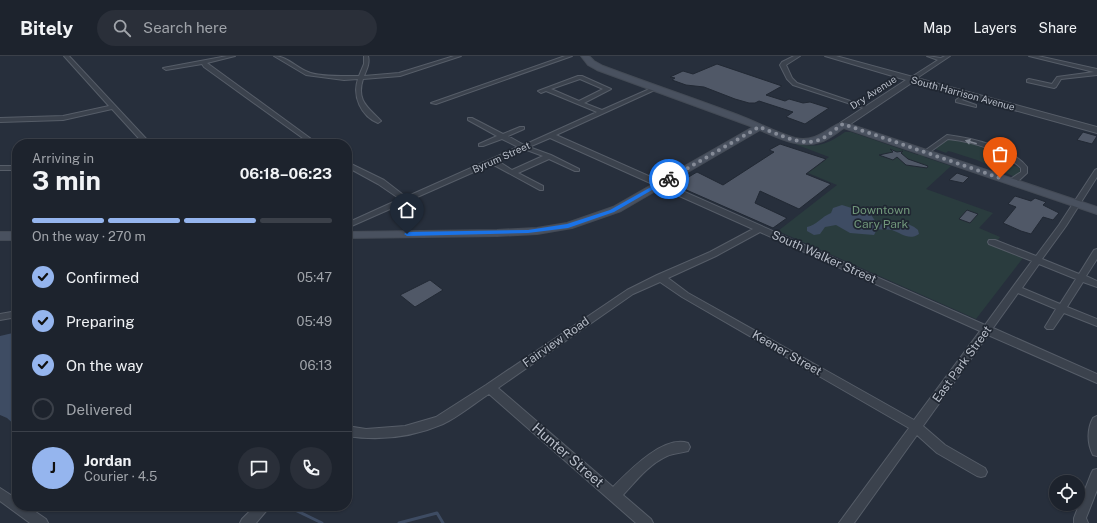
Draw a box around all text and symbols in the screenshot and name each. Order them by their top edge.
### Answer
search box [97,10,377,46]
text: Bitely [20,17,73,39]
icon: search [111,17,133,39]
text: Search here [143,19,227,36]
text: Map [923,20,951,36]
text: Layers [973,20,1017,36]
text: Share [1039,20,1077,36]
street label: Dry Avenue [847,72,899,111]
street label: South Harrison Avenue [910,73,1017,113]
pin [983,137,1017,178]
street label: Byrum Street [470,139,532,175]
one-way arrow [965,139,977,145]
icon: bag [989,143,1011,165]
text: Arriving in [32,151,94,166]
courier [649,159,689,199]
text: 3 min [32,165,101,196]
text: 06:18–06:23 [240,165,332,182]
icon: bike [658,168,680,190]
pin [390,193,424,234]
icon: home [396,199,418,221]
park label: Downtown Cary Park [852,203,910,231]
street label: South Walker Street [770,228,879,287]
text: On the way · 270 m [32,229,146,244]
icon: check [32,266,54,288]
text: Confirmed [66,269,139,286]
text: 05:47 [297,270,332,285]
icon: check [32,310,54,332]
text: Preparing [66,313,135,330]
text: 05:49 [297,314,332,329]
street label: Fairview Road [520,314,592,370]
street label: East Park Street [930,323,995,405]
street label: Keener Street [750,327,824,379]
icon: check [32,354,54,376]
text: On the way [66,357,143,374]
text: 06:13 [300,358,332,373]
text: Delivered [66,401,132,418]
street label: Hunter Street [529,420,607,490]
button: chat [238,447,280,489]
button: phone [290,447,332,489]
text: Jordan [84,452,131,469]
text: J [50,459,56,476]
text: Courier · 4.5 [84,469,157,484]
map controls [1049,475,1085,511]
button: locate [1049,475,1085,511]

